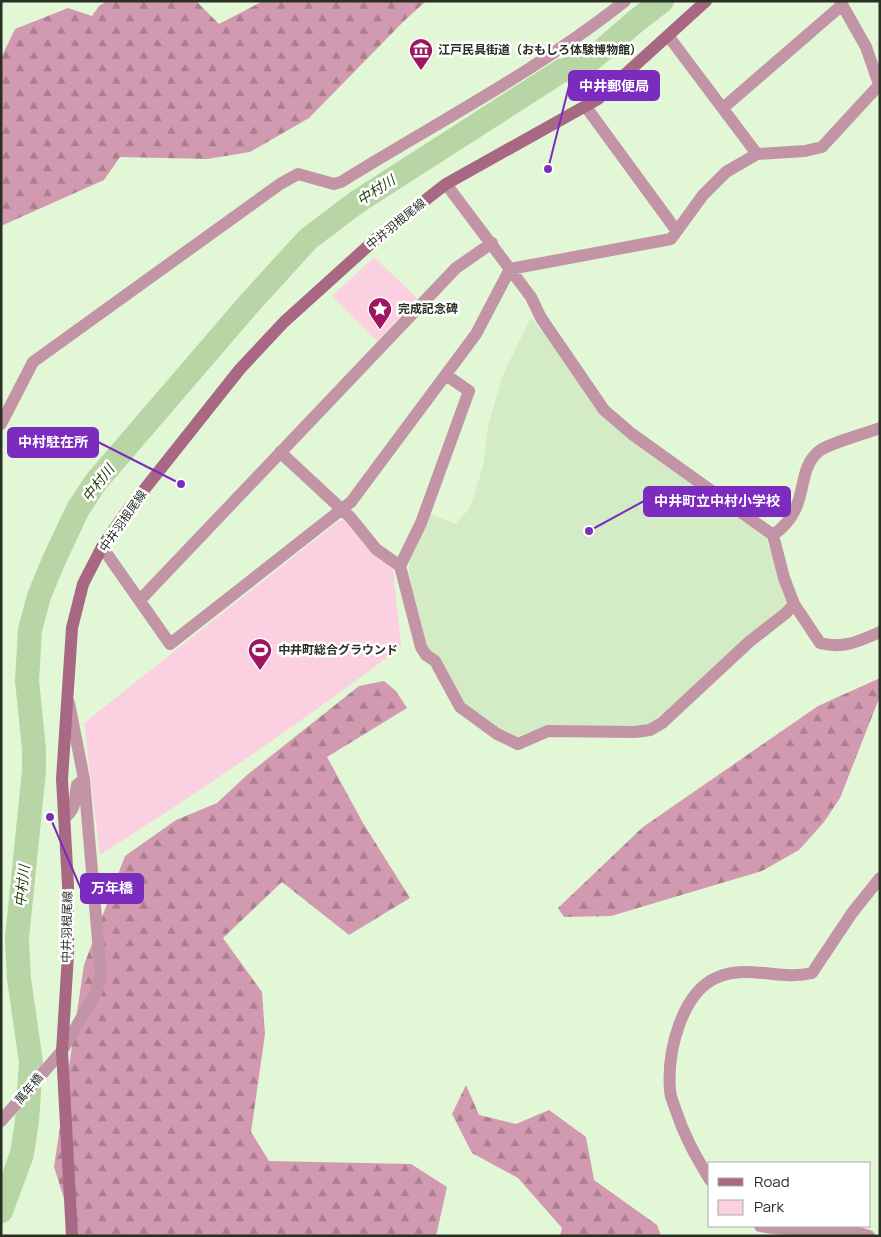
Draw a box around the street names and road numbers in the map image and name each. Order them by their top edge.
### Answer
street label: 中井羽根尾線 [362,194,429,253]
street label: 中井羽根尾線 [95,486,150,555]
street label: 中井羽根尾線 [57,891,76,963]
street label: 萬年橋 [11,1069,47,1108]

